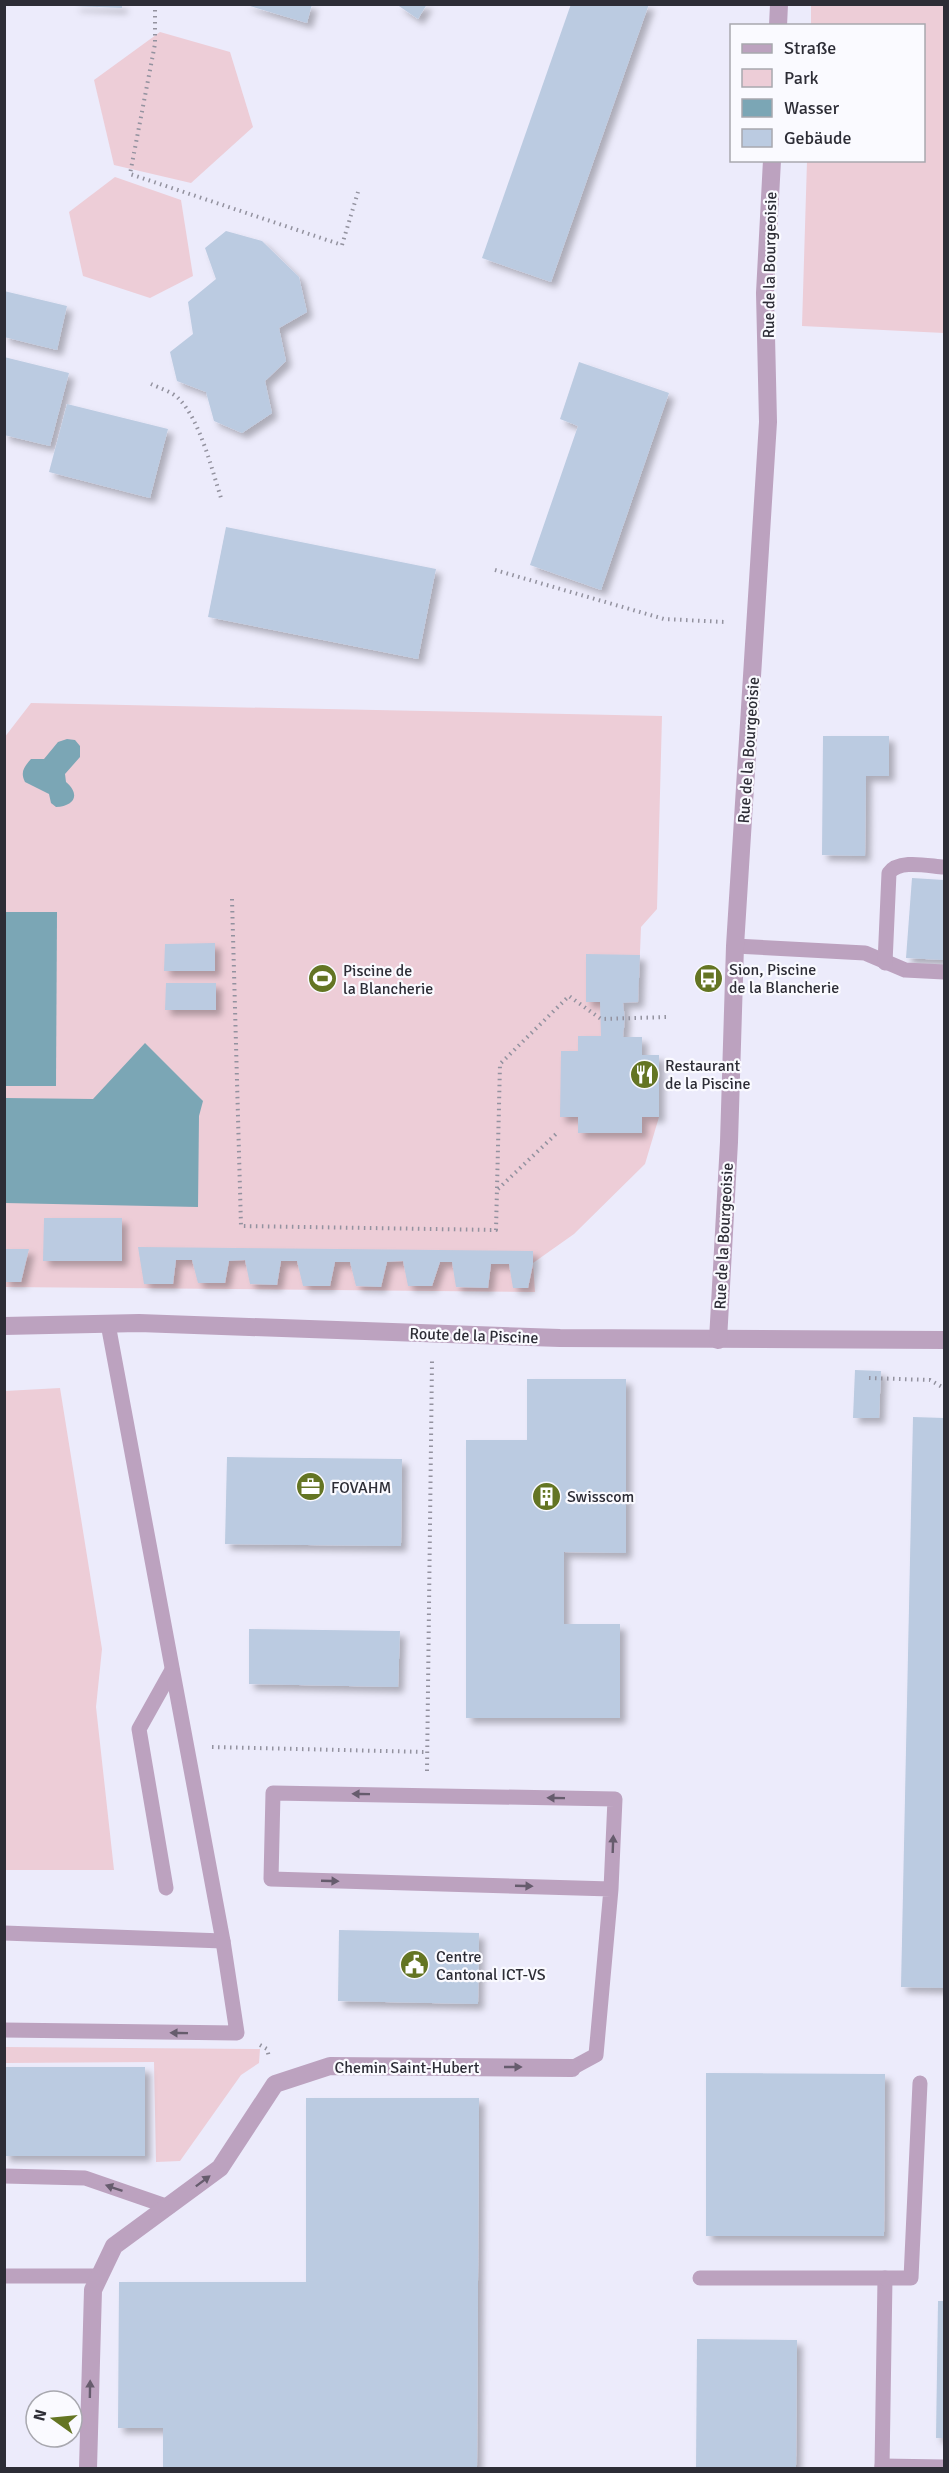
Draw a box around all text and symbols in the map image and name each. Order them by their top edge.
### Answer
legend [730,24,925,162]
text: Straße [784,37,836,59]
text: Park [784,67,819,89]
text: Wasser [784,97,840,119]
text: Gebäude [784,127,852,149]
street label: Rue de la Bourgeoisie [759,191,781,339]
street label: Rue de la Bourgeoisie [734,676,764,824]
place label: Sion, Piscine de la Blancherie [729,960,839,998]
place label: Piscine de la Blancherie [343,961,433,999]
bus stop icon: Sion, Piscine de la Blancherie [692,962,724,994]
sports icon: Piscine de la Blancherie [306,963,338,995]
place label: Restaurant de la Piscine [665,1056,751,1094]
restaurant icon: Restaurant de la Piscine [628,1058,660,1090]
street label: Rue de la Bourgeoisie [710,1162,738,1310]
street label: Route de la Piscine [409,1324,539,1348]
office icon: FOVAHM [294,1471,326,1503]
place label: FOVAHM [331,1478,392,1498]
building icon: Swisscom [530,1480,562,1512]
place label: Swisscom [567,1487,634,1507]
one-way arrow [352,1789,371,1799]
one-way arrow [547,1793,566,1802]
one-way arrow [608,1834,617,1853]
one-way arrow [320,1876,339,1885]
one-way arrow [515,1882,534,1891]
place label: Centre Cantonal ICT-VS [436,1947,546,1985]
public building icon: Centre Cantonal ICT-VS [399,1949,431,1981]
one-way arrow [169,2028,188,2037]
street label: Chemin Saint-Hubert [335,2058,480,2078]
one-way arrow [504,2062,523,2072]
one-way arrow [195,2176,210,2188]
one-way arrow [105,2183,123,2192]
one-way arrow [86,2380,95,2399]
north arrow [24,2389,84,2449]
text: N [29,2407,52,2423]

